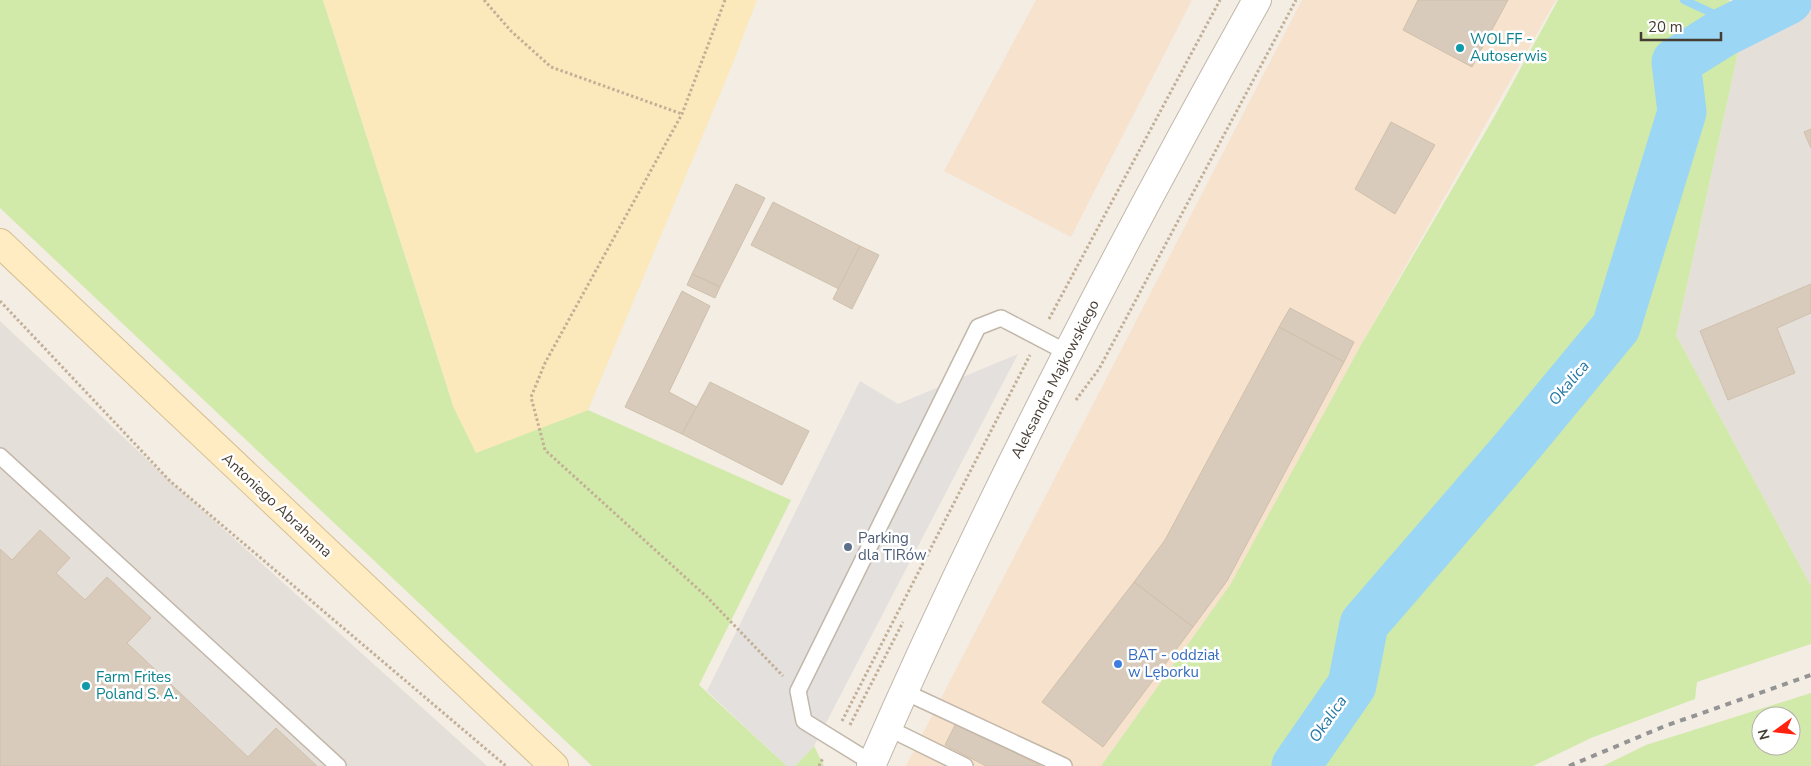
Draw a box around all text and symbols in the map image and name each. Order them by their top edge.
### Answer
scale bar [1641,10,1721,42]
text: 20 m [1648,17,1683,37]
place label: WOLFF - Autoserwis [1470,29,1547,66]
marker: WOLFF - Autoserwis [1454,42,1466,54]
street label: Aleksandra Majkowskiego [1006,296,1104,462]
water label: Okalica [1544,356,1594,410]
street label: Antoniego Abrahama [217,449,337,561]
place label: Parking dla TIRów [858,528,927,565]
marker: Parking dla TIRów [842,541,854,553]
place label: BAT - oddział w Lęborku [1128,645,1220,682]
marker: BAT - oddział w Lęborku [1112,658,1124,670]
place label: Farm Frites Poland S. A. [96,667,178,704]
marker: Farm Frites Poland S. A. [80,680,92,692]
water label: Okalica [1304,691,1352,747]
north arrow [1751,706,1801,756]
text: N [1753,727,1774,742]

